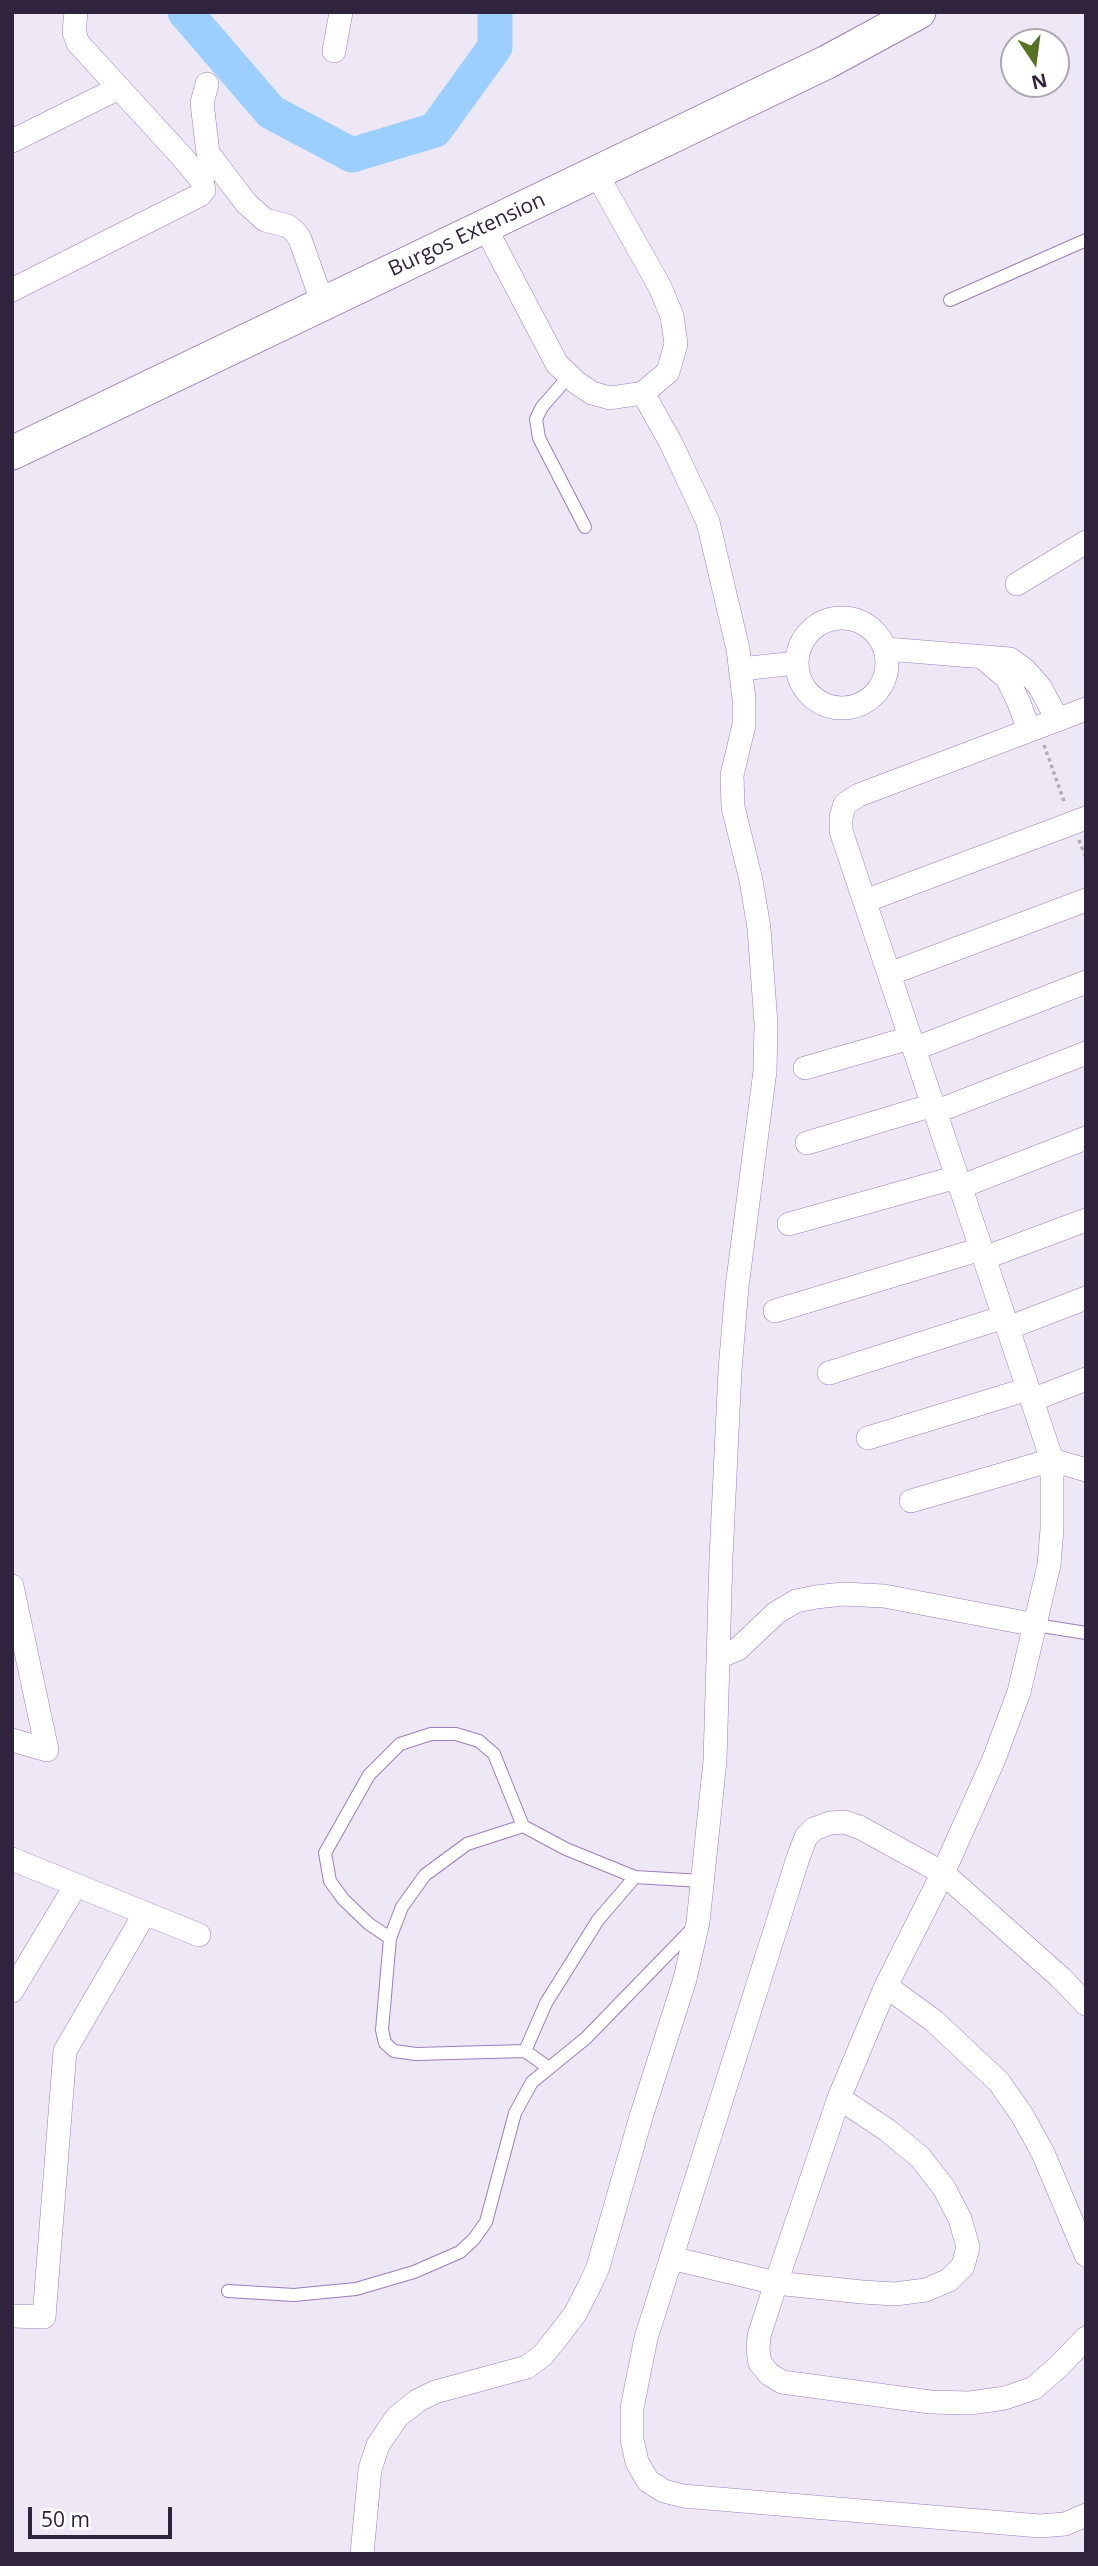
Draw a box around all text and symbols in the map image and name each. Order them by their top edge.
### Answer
north arrow [1000,28,1070,98]
text: N [1029,67,1050,96]
street label: Burgos Extension [385,188,549,282]
scale bar [32,2492,175,2536]
text: 50 m [41,2505,90,2533]

